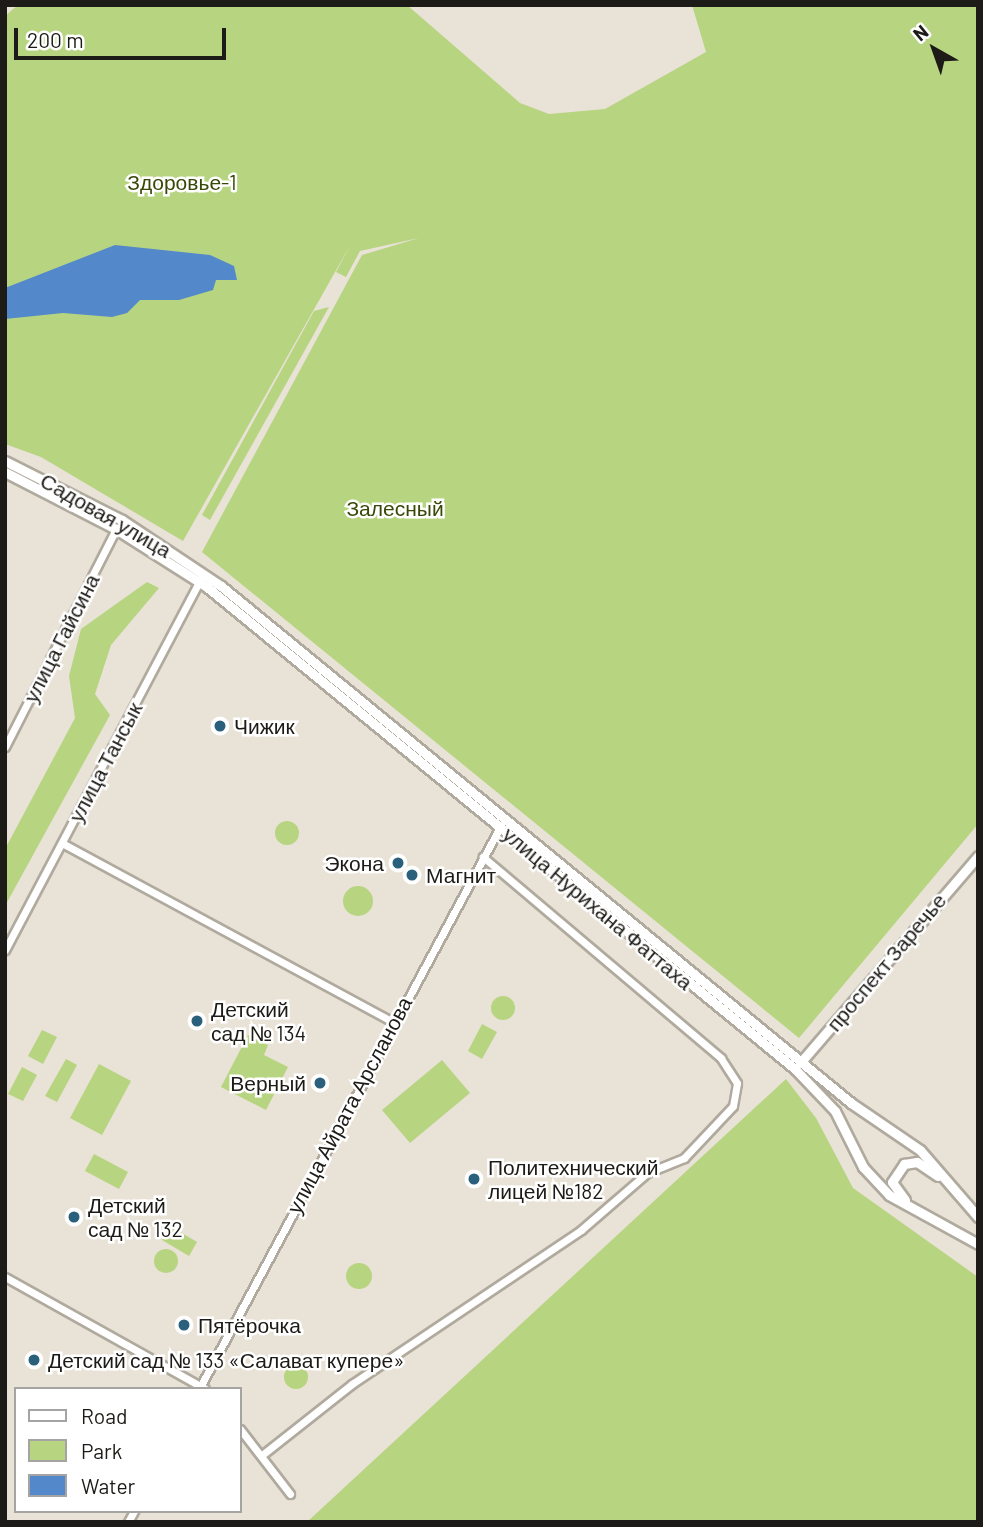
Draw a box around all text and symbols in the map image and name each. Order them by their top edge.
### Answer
scale bar [18,14,229,58]
north arrow [899,14,969,84]
text: N [908,20,932,45]
text: 200 m [27,27,84,52]
park label: Здоровье-1 [127,169,237,195]
street label: Садовая улица [36,467,176,563]
park label: Залесный [346,495,444,521]
street label: улица Гайсина [18,569,104,707]
street label: улица Тансык [63,698,147,826]
place label: Чижик [234,713,295,739]
marker: Чижик [212,718,228,734]
street label: улица Нурихана Фаттаха [498,821,698,995]
place label: Экона [325,850,384,876]
marker: Экона [390,855,406,871]
place label: Магнит [426,862,496,888]
marker: Магнит [404,867,420,883]
street label: проспект Заречье [821,888,951,1036]
street label: улица Айрата Арсланова [281,992,417,1218]
place label: Детский сад № 134 [211,996,306,1046]
marker: Детский сад № 134 [189,1013,205,1029]
place label: Верный [230,1070,306,1096]
marker: Верный [312,1075,328,1091]
place label: Политехнический лицей №182 [488,1154,658,1204]
marker: Политехнический лицей №182 [466,1171,482,1187]
place label: Детский сад № 132 [88,1192,183,1242]
marker: Детский сад № 132 [66,1209,82,1225]
place label: Пятёрочка [198,1312,301,1338]
marker: Пятёрочка [176,1317,192,1333]
place label: Детский сад № 133 «Салават купере» [48,1347,404,1373]
marker: Детский сад № 133 «Салават купере» [26,1352,42,1368]
legend [14,1387,242,1513]
text: Road [81,1403,127,1428]
text: Park [81,1438,122,1463]
text: Water [81,1473,135,1498]

